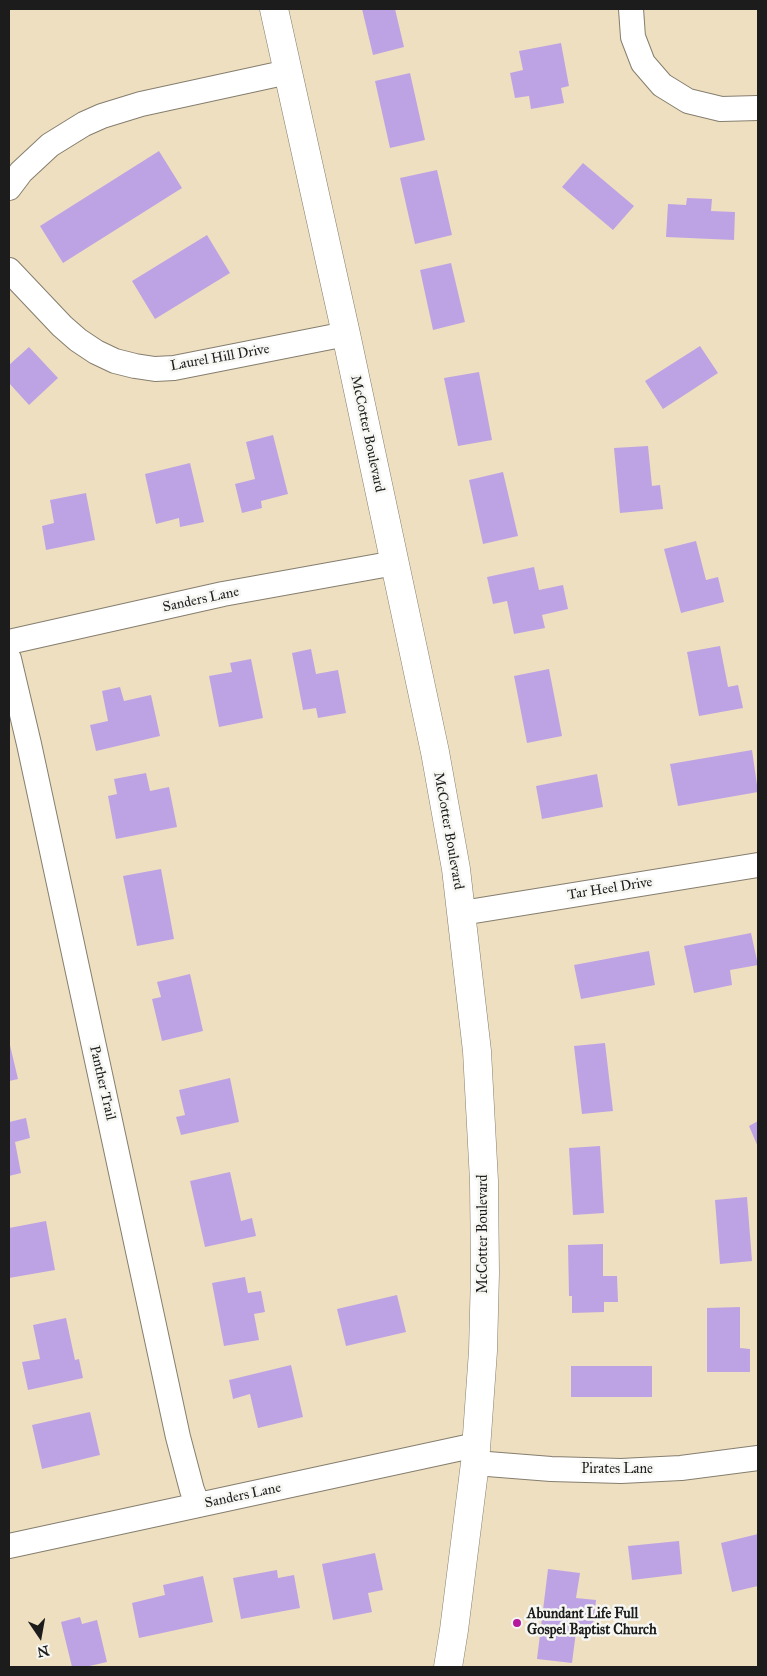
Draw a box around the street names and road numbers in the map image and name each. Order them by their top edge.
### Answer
street label: Laurel Hill Drive [169,341,271,375]
street label: McCotter Boulevard [346,374,388,494]
street label: Sanders Lane [161,584,241,616]
street label: McCotter Boulevard [429,771,467,891]
street label: Tar Heel Drive [566,874,654,904]
street label: Panther Trail [85,1044,119,1122]
street label: McCotter Boulevard [476,1174,492,1294]
street label: Pirates Lane [581,1462,653,1478]
street label: Sanders Lane [203,1480,283,1512]

